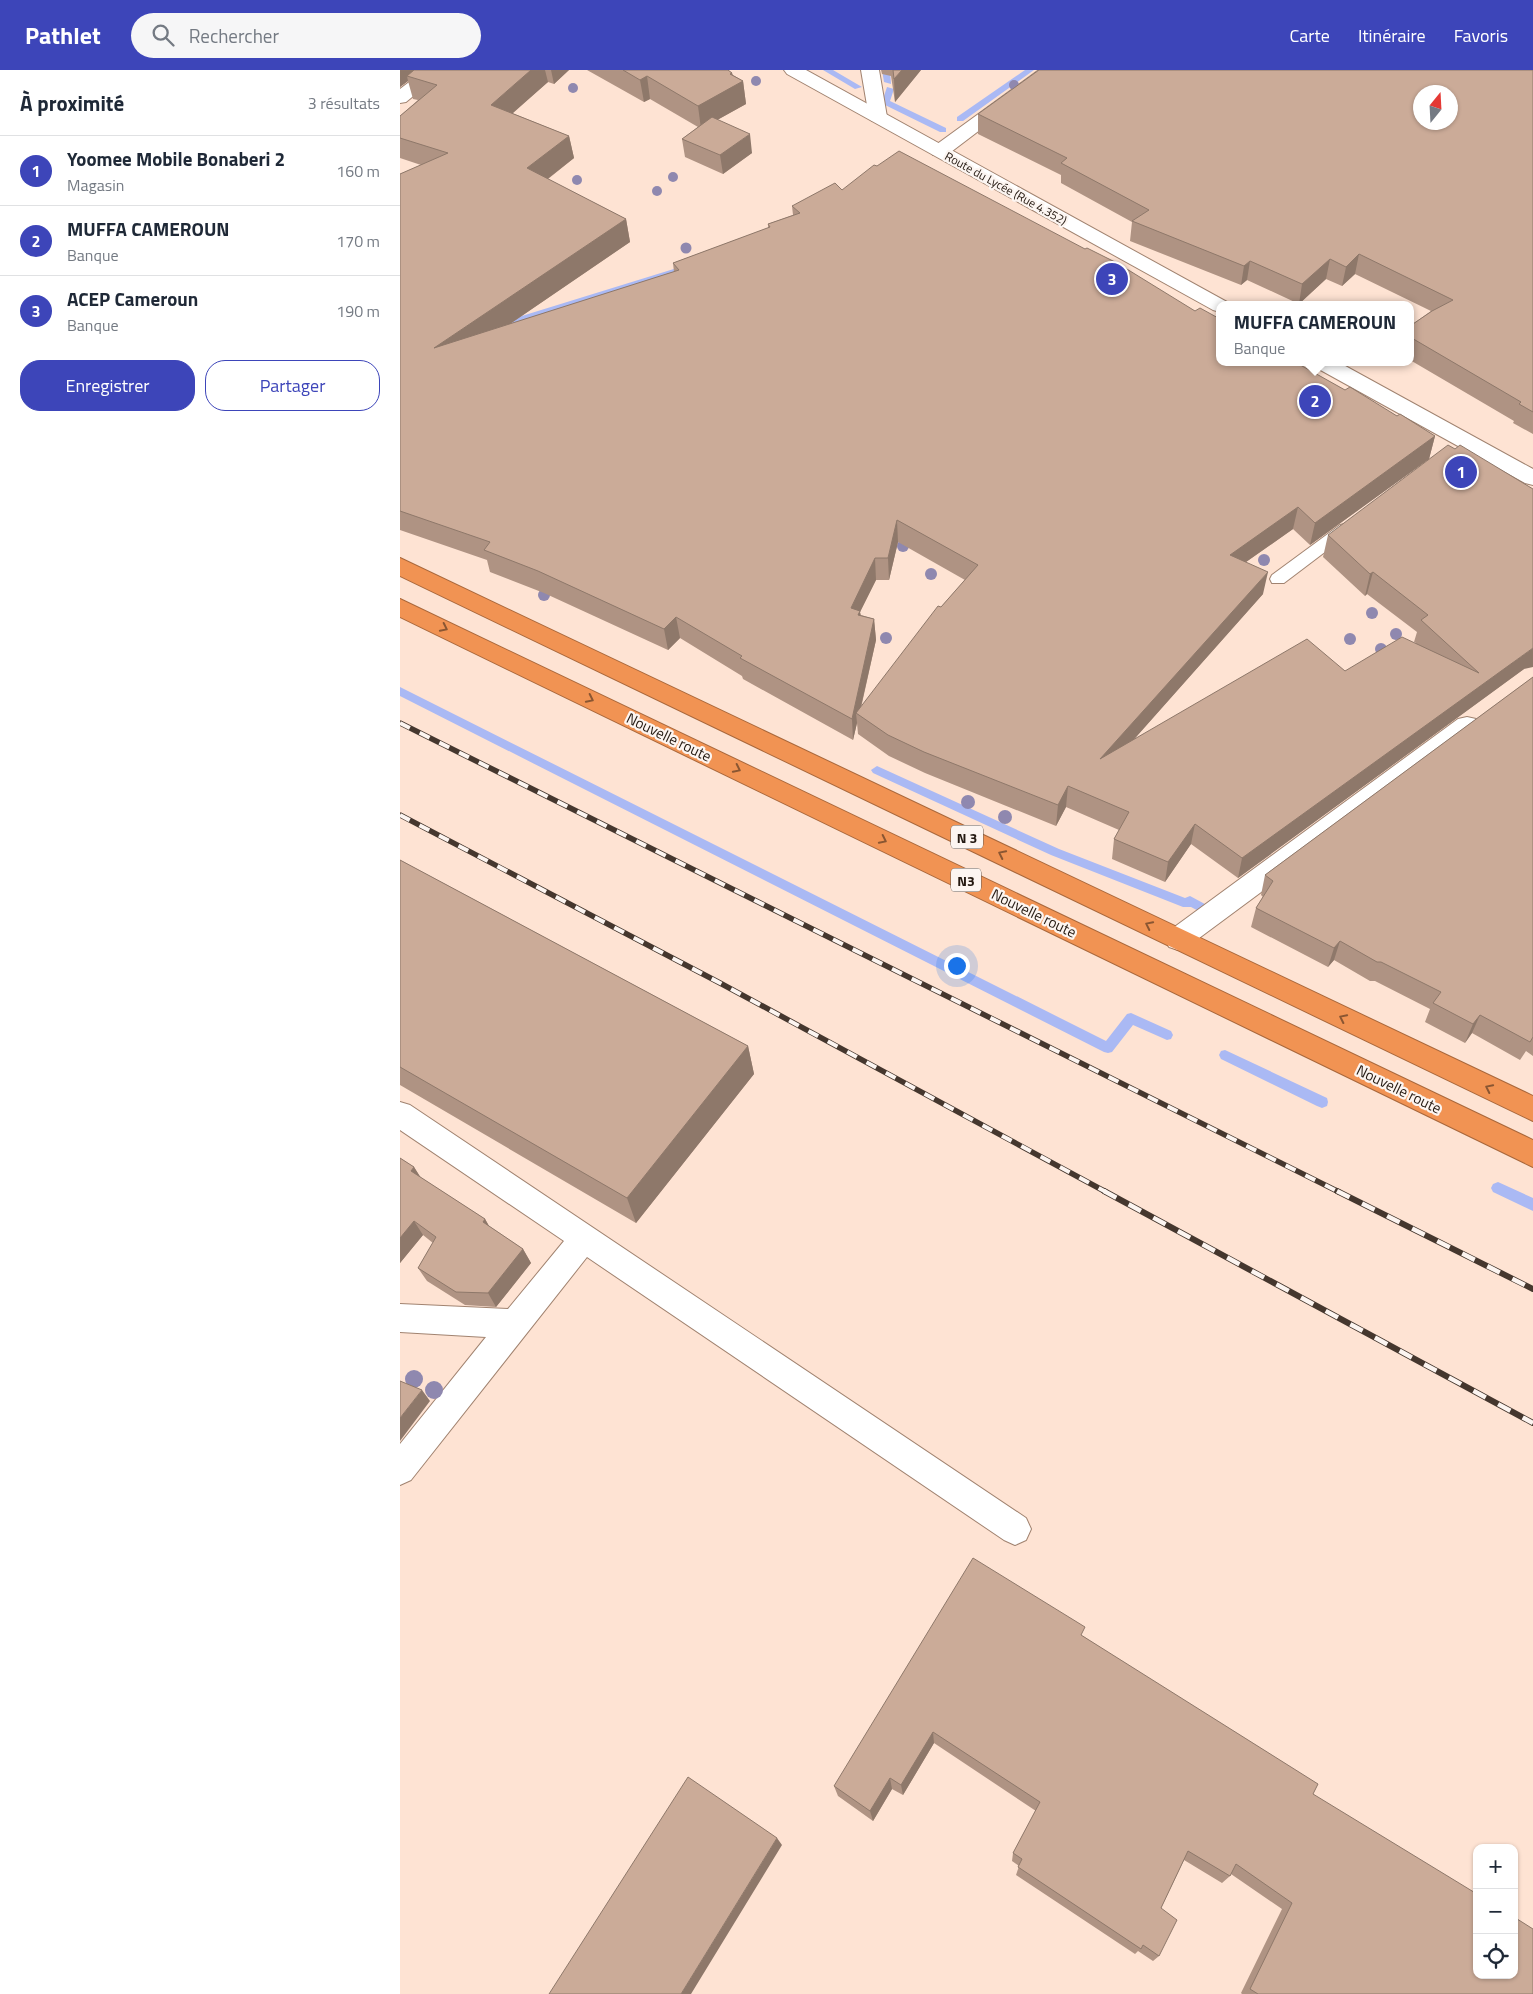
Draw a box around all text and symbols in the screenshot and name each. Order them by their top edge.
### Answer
search box [131,13,481,58]
text: Pathlet [25,17,101,53]
icon: search [149,21,177,49]
text: Rechercher [189,21,279,50]
text: Carte [1289,22,1330,49]
text: Itinéraire [1358,22,1426,49]
text: Favoris [1454,22,1508,49]
north arrow [1413,85,1458,130]
text: À proximité [20,87,124,119]
text: 3 résultats [308,91,380,115]
text: Yoomee Mobile Bonaberi 2 [67,144,285,173]
street label: Route du Lycée (Rue 4.352) [941,146,1071,230]
text: 1 [32,159,40,183]
text: 160 m [336,159,380,183]
text: Magasin [67,173,124,197]
text: MUFFA CAMEROUN [67,214,229,243]
text: 2 [32,229,40,253]
text: 170 m [336,229,380,253]
text: Banque [67,243,118,267]
pin: 3 [1096,260,1128,298]
text: ACEP Cameroun [67,284,198,313]
text: 3 [32,299,40,323]
text: 190 m [336,299,380,323]
popup [1216,301,1414,366]
text: MUFFA CAMEROUN [1234,307,1396,336]
text: Banque [67,313,118,337]
text: Banque [1234,336,1285,360]
button: Enregistrer [20,360,195,411]
button: Partager [205,360,380,411]
pin: 2 [1299,382,1331,420]
pin: 1 [1445,453,1477,491]
one-way arrow [439,622,448,632]
one-way arrow [585,692,594,703]
street label: Nouvelle route [623,706,715,768]
one-way arrow [731,763,740,773]
road number: N 3 [951,826,983,849]
one-way arrow [878,834,887,844]
one-way arrow [998,850,1007,861]
road number: N3 [951,868,981,892]
street label: Nouvelle route [988,882,1080,944]
one-way arrow [1145,920,1154,931]
your location [944,953,970,979]
one-way arrow [1339,1014,1348,1024]
street label: Nouvelle route [1353,1058,1445,1120]
one-way arrow [1485,1084,1494,1094]
map controls [1473,1844,1518,1979]
button: + [1473,1844,1518,1889]
button: − [1473,1889,1518,1934]
button: locate [1473,1934,1518,1979]

